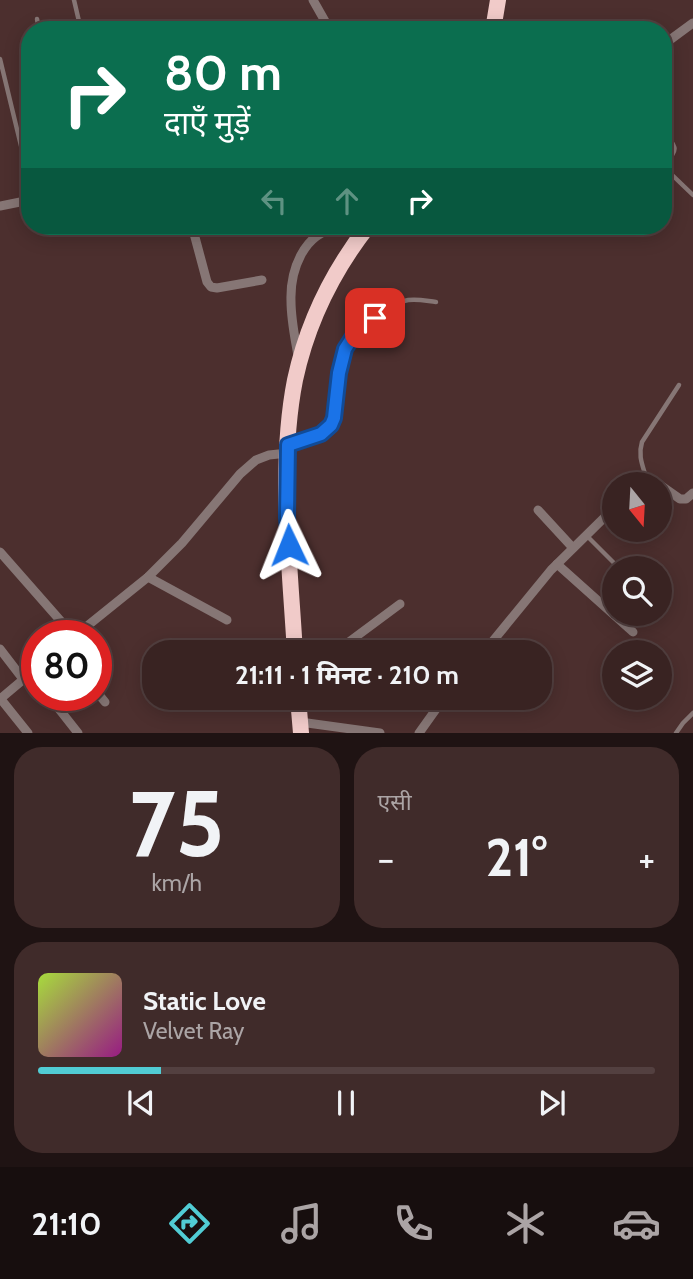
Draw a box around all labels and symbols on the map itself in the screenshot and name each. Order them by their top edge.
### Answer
pin [345,288,405,348]
north arrow [602,472,672,542]
position arrow [252,508,326,582]
speed limit sign: 80 [21,620,112,711]

